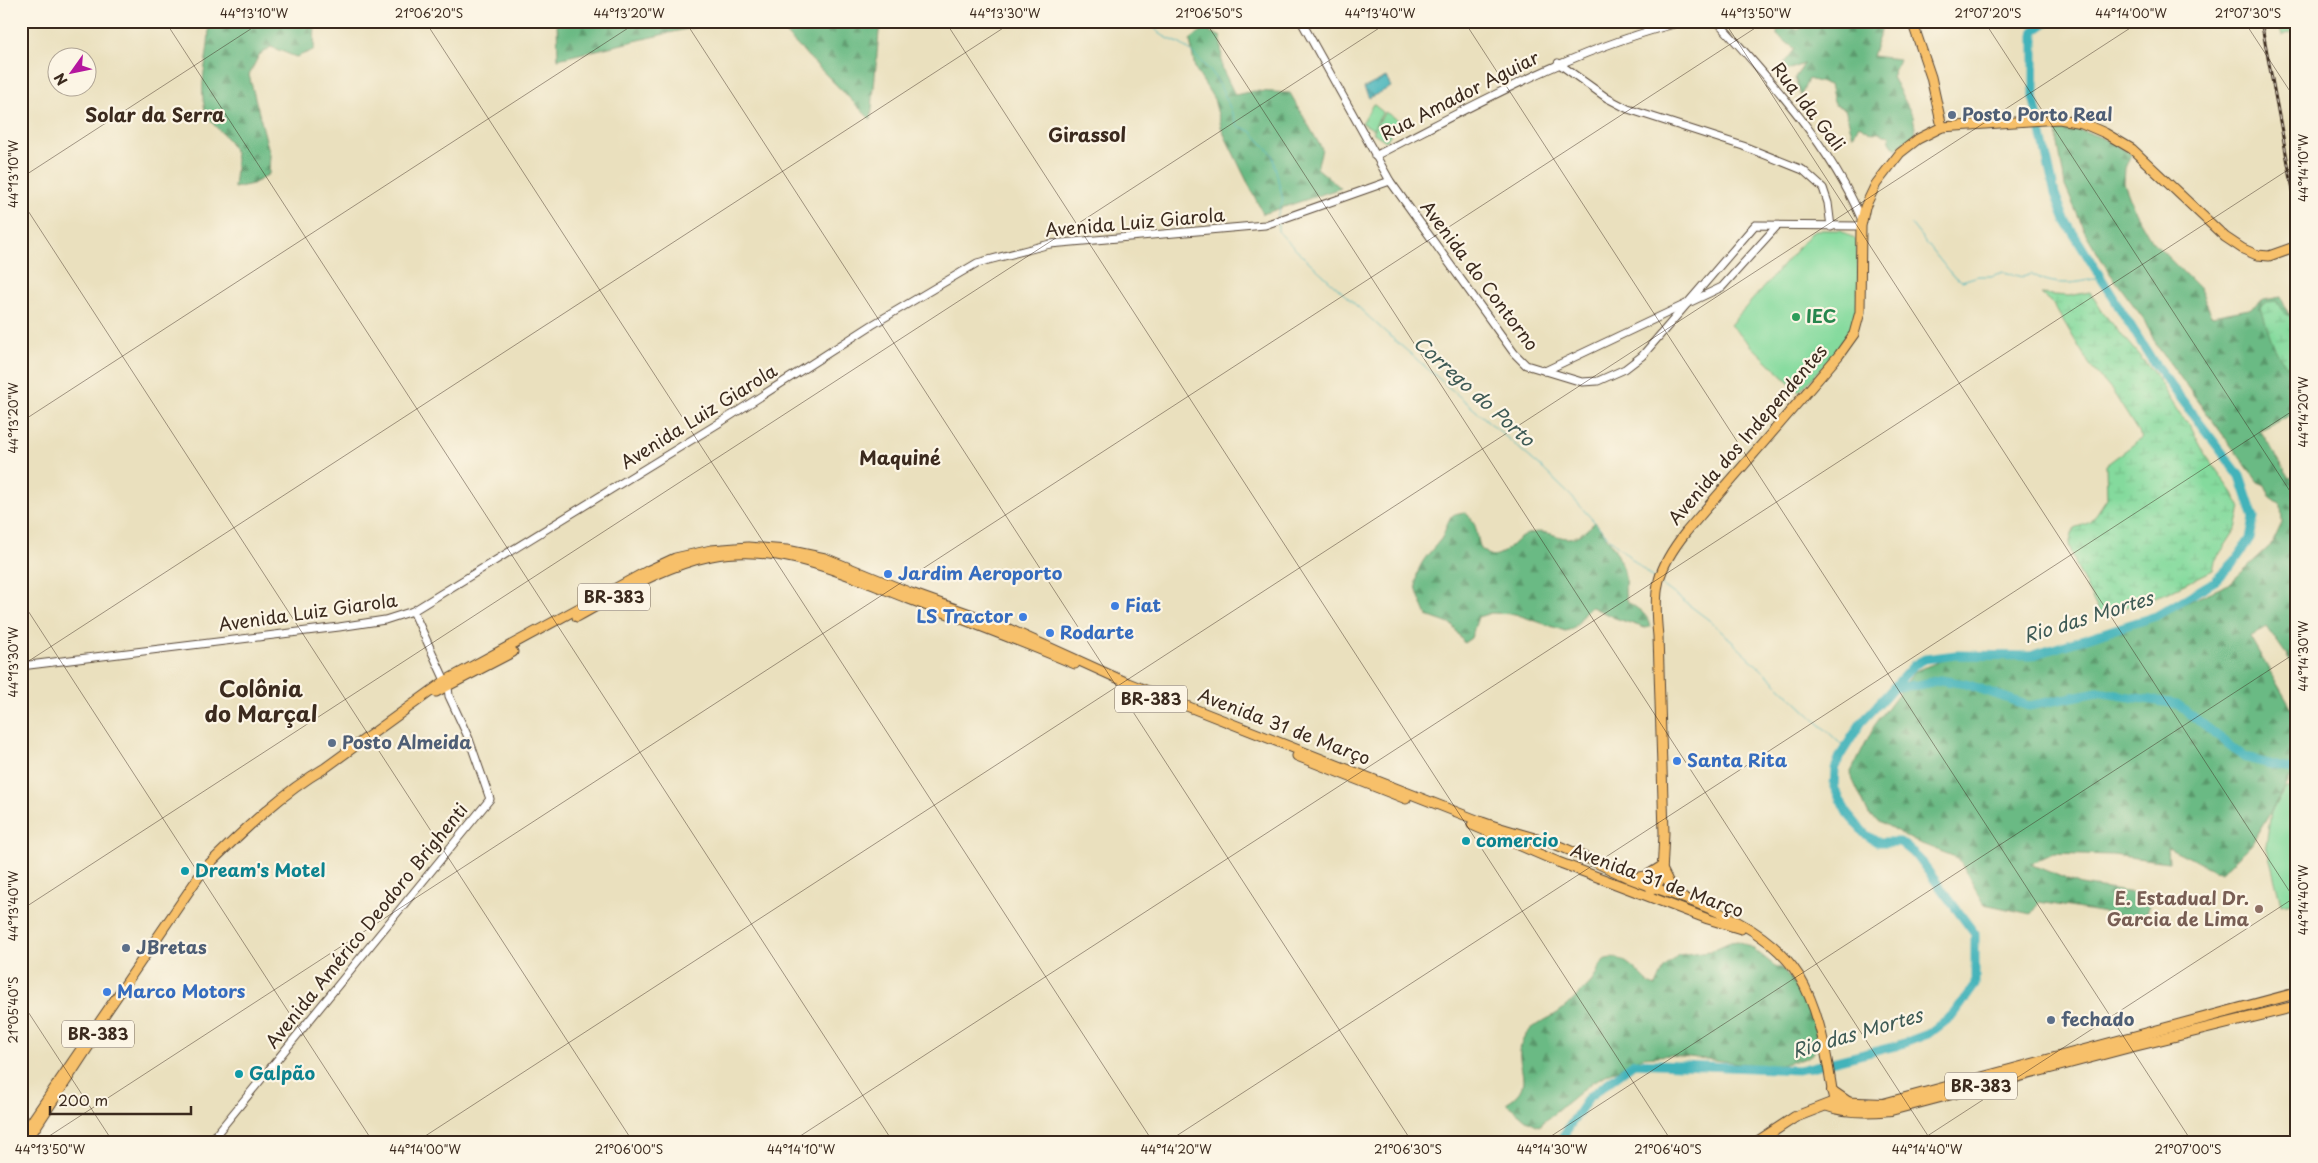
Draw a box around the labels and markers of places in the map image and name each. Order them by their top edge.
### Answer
place label: Posto Porto Real [1962,100,2113,127]
marker: Posto Porto Real [1946,109,1958,121]
place label: IEC [1806,302,1836,329]
marker: IEC [1790,311,1802,323]
place label: Jardim Aeroporto [898,559,1063,586]
marker: Jardim Aeroporto [882,568,894,580]
place label: Fiat [1125,591,1162,618]
marker: Fiat [1109,600,1121,612]
place label: LS Tractor [916,602,1014,629]
marker: LS Tractor [1017,611,1029,623]
place label: Rodarte [1060,618,1134,645]
marker: Rodarte [1044,627,1056,639]
place label: Posto Almeida [342,728,472,755]
marker: Posto Almeida [326,737,338,749]
place label: Santa Rita [1687,746,1788,773]
marker: Santa Rita [1671,755,1683,767]
place label: comercio [1476,826,1559,853]
marker: comercio [1460,835,1472,847]
place label: Dream's Motel [195,856,325,883]
marker: Dream's Motel [179,865,191,877]
place label: E. Estadual Dr. Garcia de Lima [2107,884,2249,932]
marker: E. Estadual Dr. Garcia de Lima [2253,903,2265,915]
place label: JBretas [136,933,207,960]
marker: JBretas [120,942,132,954]
place label: Marco Motors [117,977,246,1004]
marker: Marco Motors [101,986,113,998]
place label: fechado [2061,1005,2135,1032]
marker: fechado [2045,1014,2057,1026]
place label: Galpão [249,1059,315,1086]
marker: Galpão [233,1068,245,1080]

